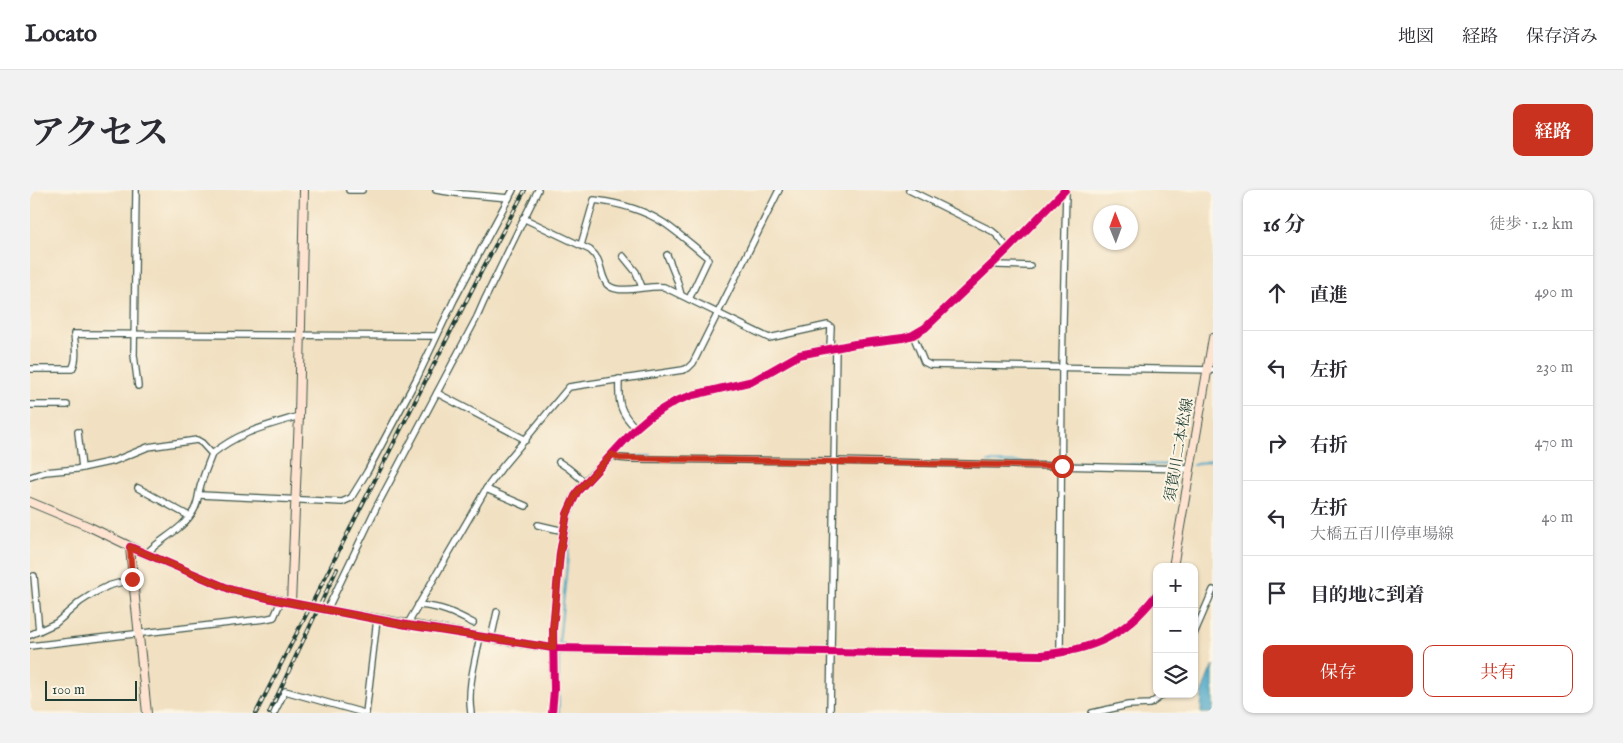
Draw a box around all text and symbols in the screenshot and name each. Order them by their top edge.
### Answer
text: Locato [25,19,97,50]
text: 地図 [1398,26,1434,49]
text: 経路 [1462,26,1498,49]
text: 保存済み [1526,26,1598,49]
button: 経路 [1513,104,1593,156]
text: アクセス [30,112,169,157]
north arrow [1093,205,1138,250]
text: 16 分 [1263,212,1305,239]
text: 徒歩 · 1.2 km [1489,215,1573,235]
icon: ahead [1263,279,1291,307]
text: 490 m [1534,283,1573,303]
text: 直進 [1310,284,1348,308]
icon: left [1263,354,1291,382]
text: 230 m [1536,358,1573,378]
text: 左折 [1310,359,1348,383]
street label: 須賀川二本松線 [1161,397,1197,503]
icon: right [1263,429,1291,457]
text: 470 m [1534,433,1573,453]
text: 右折 [1310,434,1348,458]
route start [1051,455,1074,478]
text: 左折 [1310,497,1348,521]
icon: left [1263,504,1291,532]
text: 40 m [1541,508,1573,528]
text: 大橋五百川停車場線 [1310,525,1454,545]
map controls [1153,563,1198,698]
button: + [1153,563,1198,608]
route end [121,568,144,591]
icon: arrive [1263,579,1291,607]
text: 目的地に到着 [1310,584,1424,608]
button: − [1153,608,1198,653]
button: 保存 [1263,645,1413,697]
button: 共有 [1423,645,1573,697]
button: layers [1153,653,1198,698]
scale bar [45,678,138,701]
text: 100 m [52,681,85,699]

